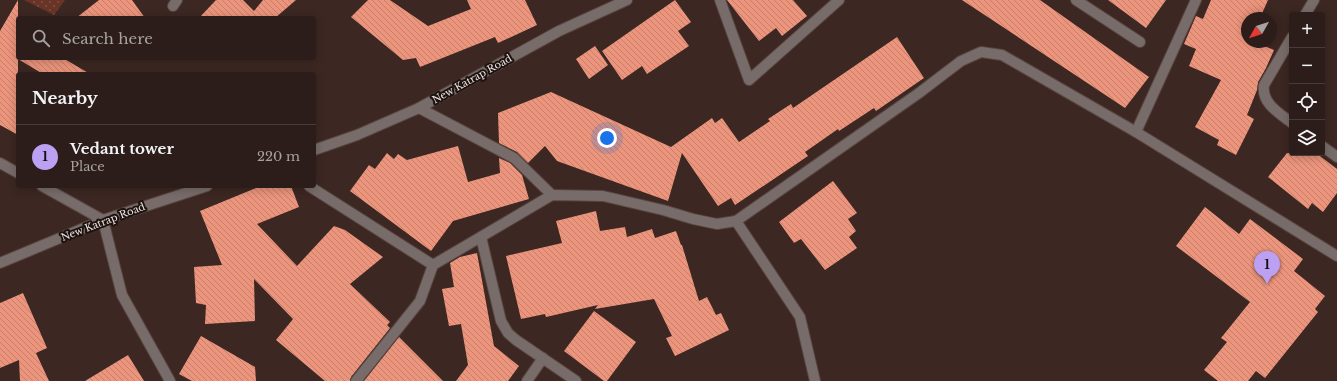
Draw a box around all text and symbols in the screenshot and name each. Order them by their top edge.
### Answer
north arrow [1241,12,1277,48]
map controls [1289,12,1325,156]
button: + [1289,12,1325,48]
search box [16,16,316,60]
icon: search [30,27,52,49]
text: Search here [62,29,153,48]
button: − [1289,48,1325,84]
street label: New Katrap Road [430,52,514,106]
button: locate [1289,84,1325,120]
text: Nearby [32,88,98,109]
button: layers [1289,120,1325,156]
your location [597,128,617,148]
text: Vedant tower [70,139,174,158]
text: 1 [42,148,48,165]
text: 220 m [257,148,300,165]
text: Place [70,158,105,175]
street label: New Katrap Road [59,200,147,244]
pin: 1 [1254,251,1280,284]

